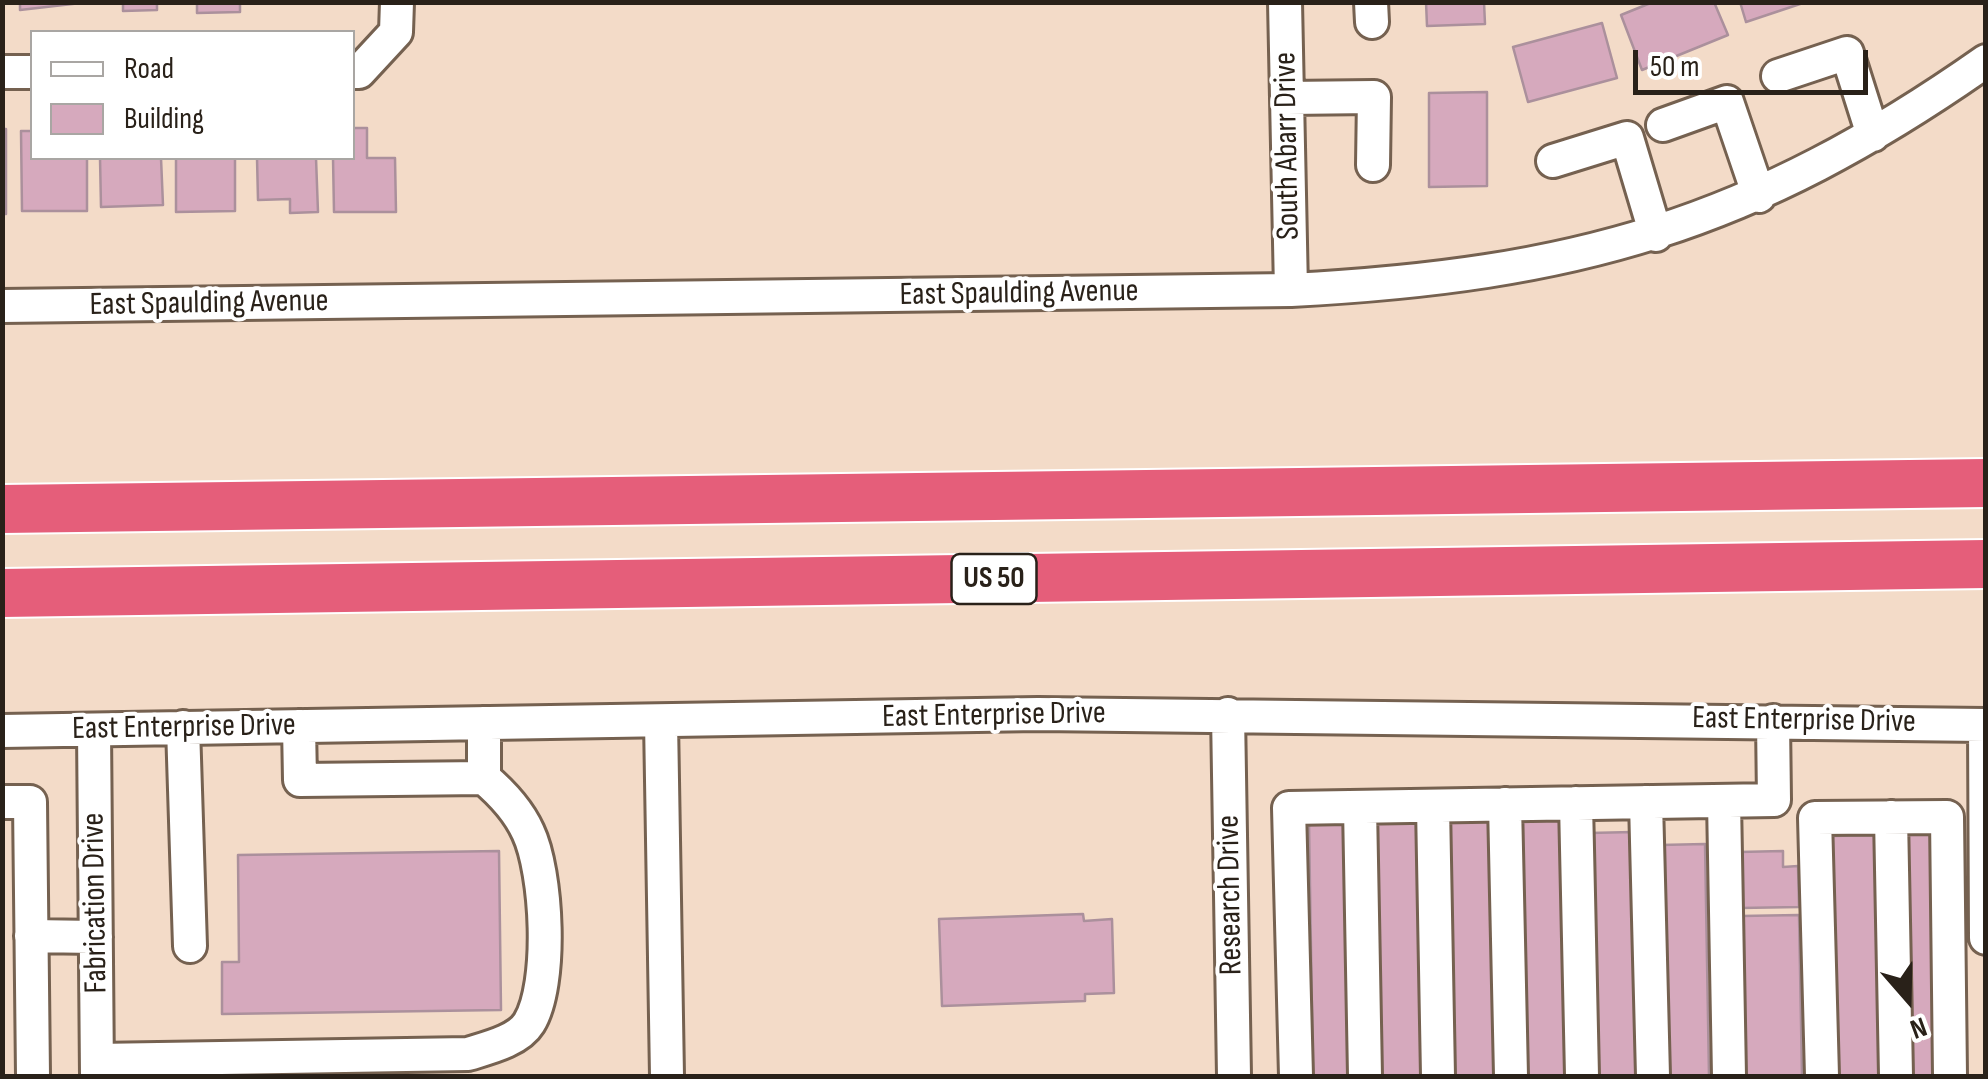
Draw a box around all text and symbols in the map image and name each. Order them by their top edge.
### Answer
legend [30,30,355,160]
scale bar [1638,30,1873,92]
text: 50 m [1650,49,1699,85]
text: Road [124,51,174,87]
street label: South Abarr Drive [1267,52,1309,240]
text: Building [124,101,204,137]
street label: East Spaulding Avenue [899,273,1139,315]
street label: East Spaulding Avenue [89,283,329,325]
road number: US 50 [952,554,1036,604]
street label: East Enterprise Drive [882,695,1106,737]
street label: East Enterprise Drive [1692,700,1916,742]
street label: East Enterprise Drive [72,707,296,749]
street label: Fabrication Drive [75,812,117,994]
street label: Research Drive [1210,815,1252,975]
north arrow [1858,949,1958,1049]
text: N [1906,1010,1931,1046]

